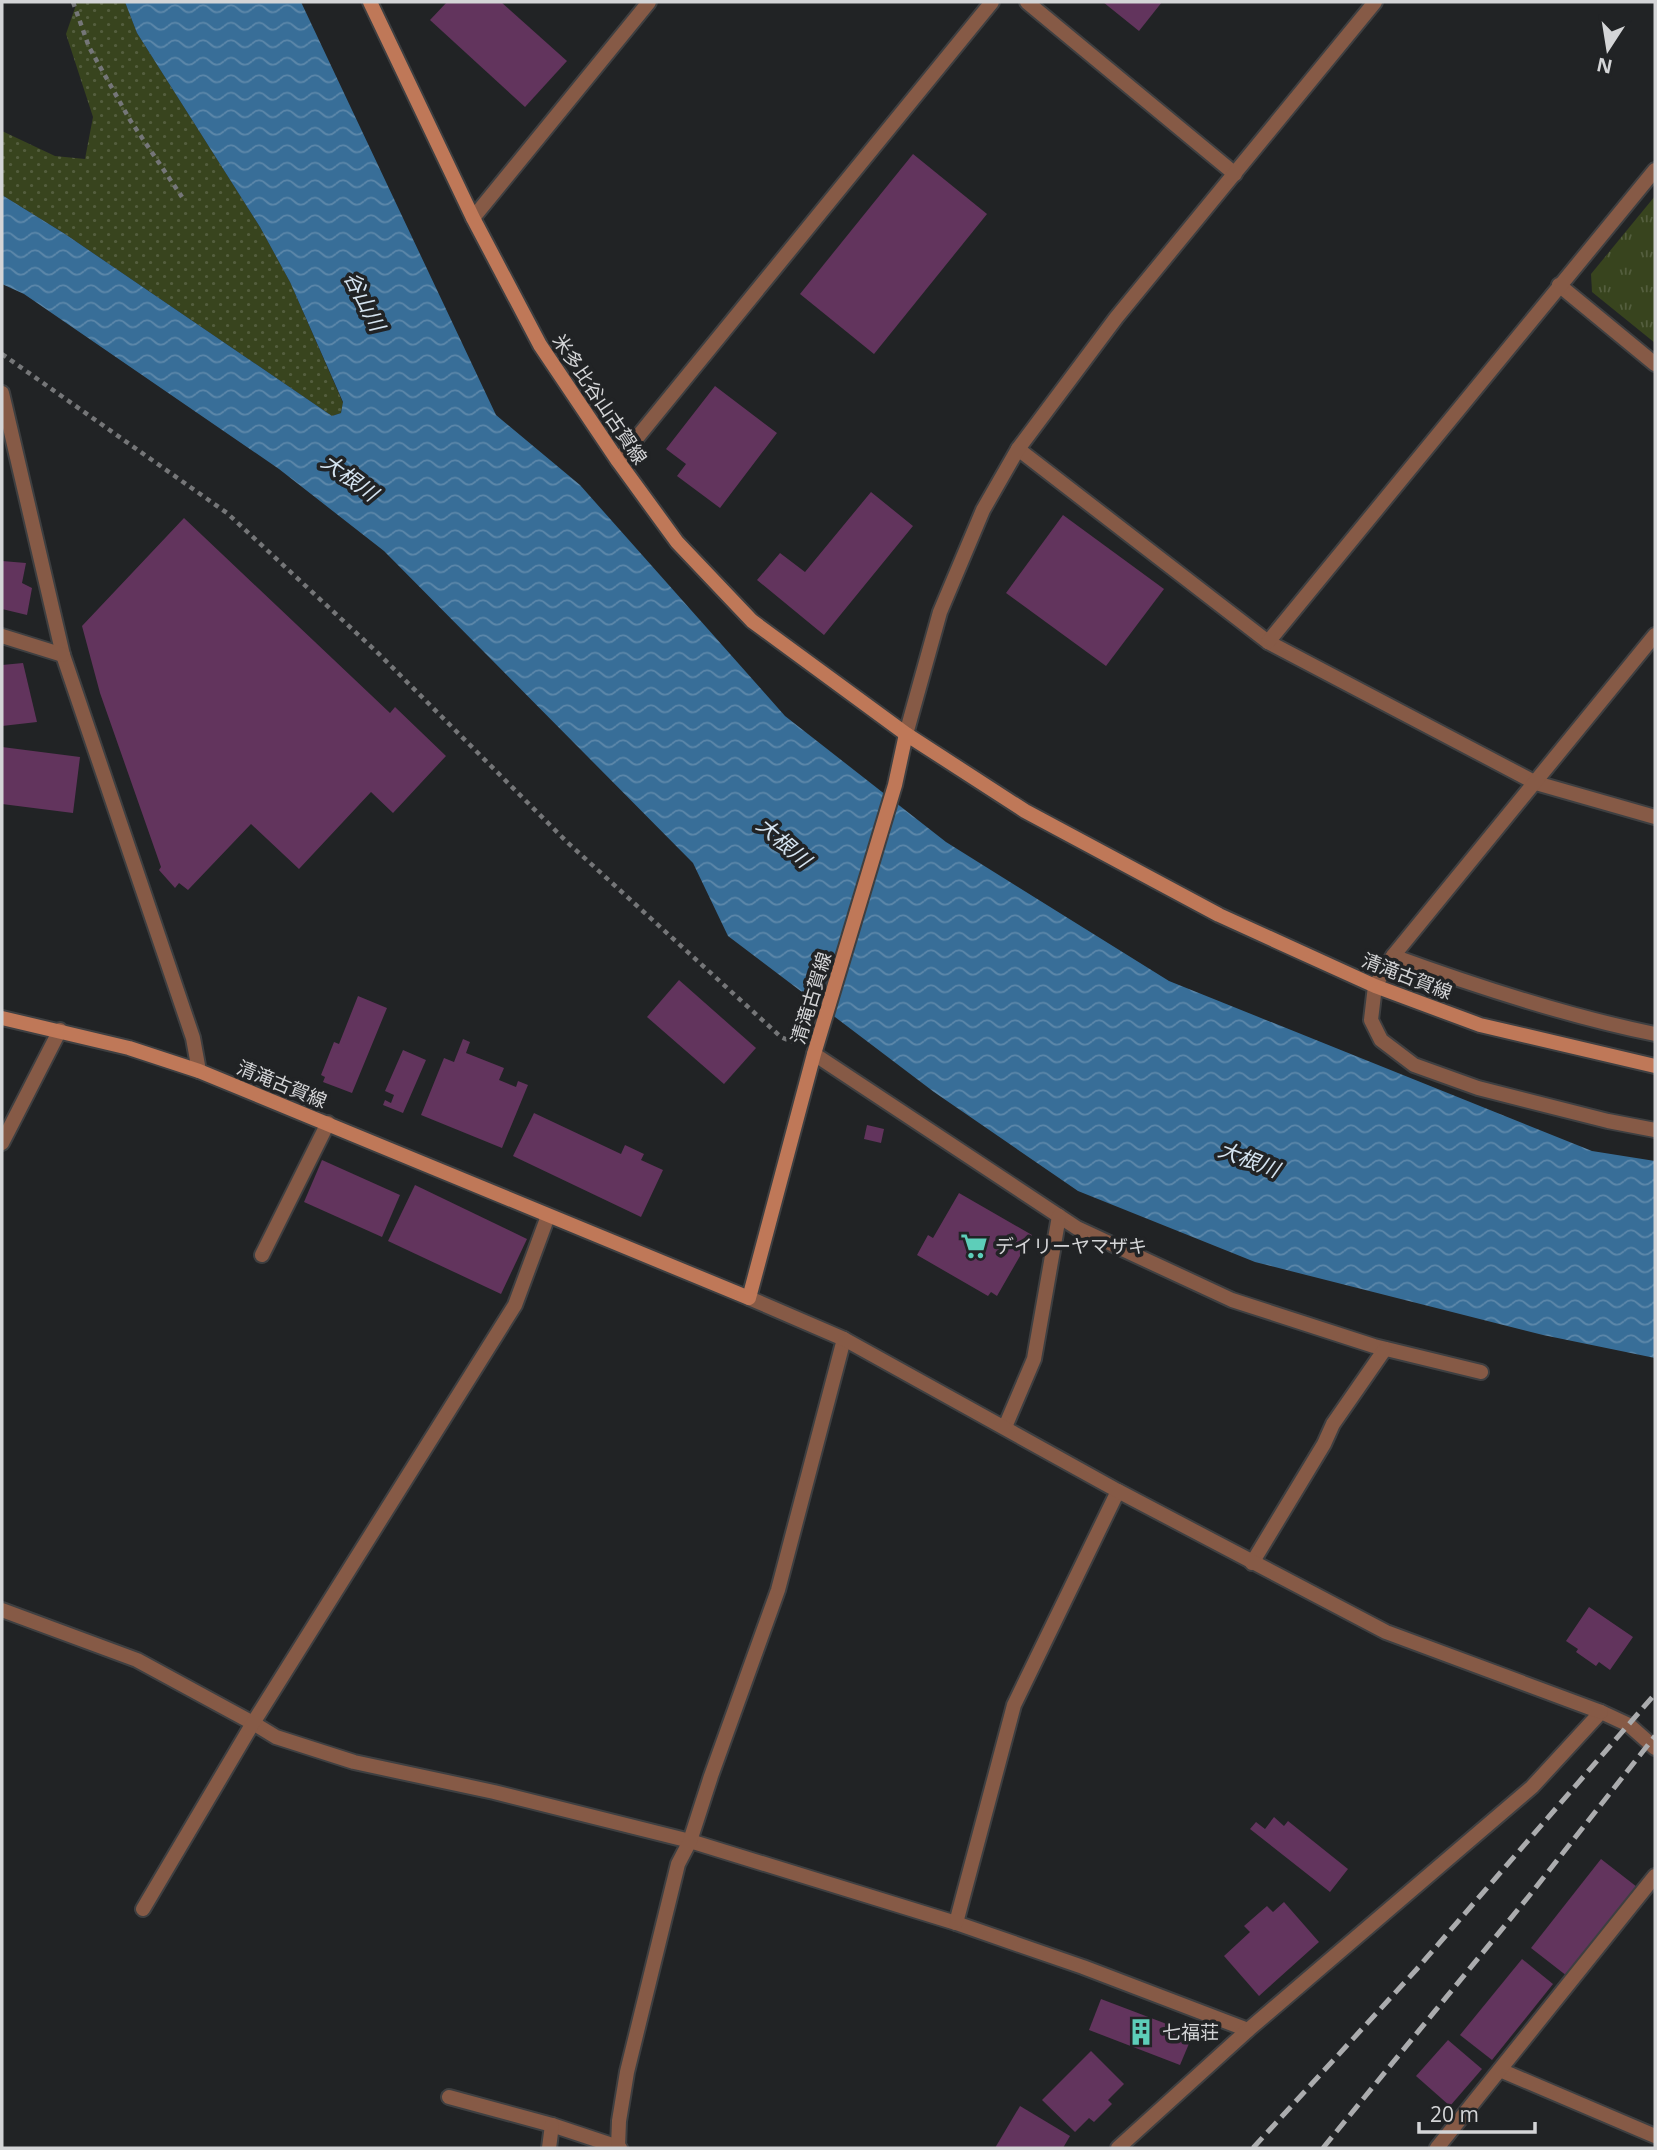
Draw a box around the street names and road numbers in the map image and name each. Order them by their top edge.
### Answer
street label: 米多比谷山古賀線 [547,329,653,469]
street label: 清滝古賀線 [1358,947,1456,1005]
street label: 清滝古賀線 [785,949,837,1047]
street label: 清滝古賀線 [233,1054,331,1114]

